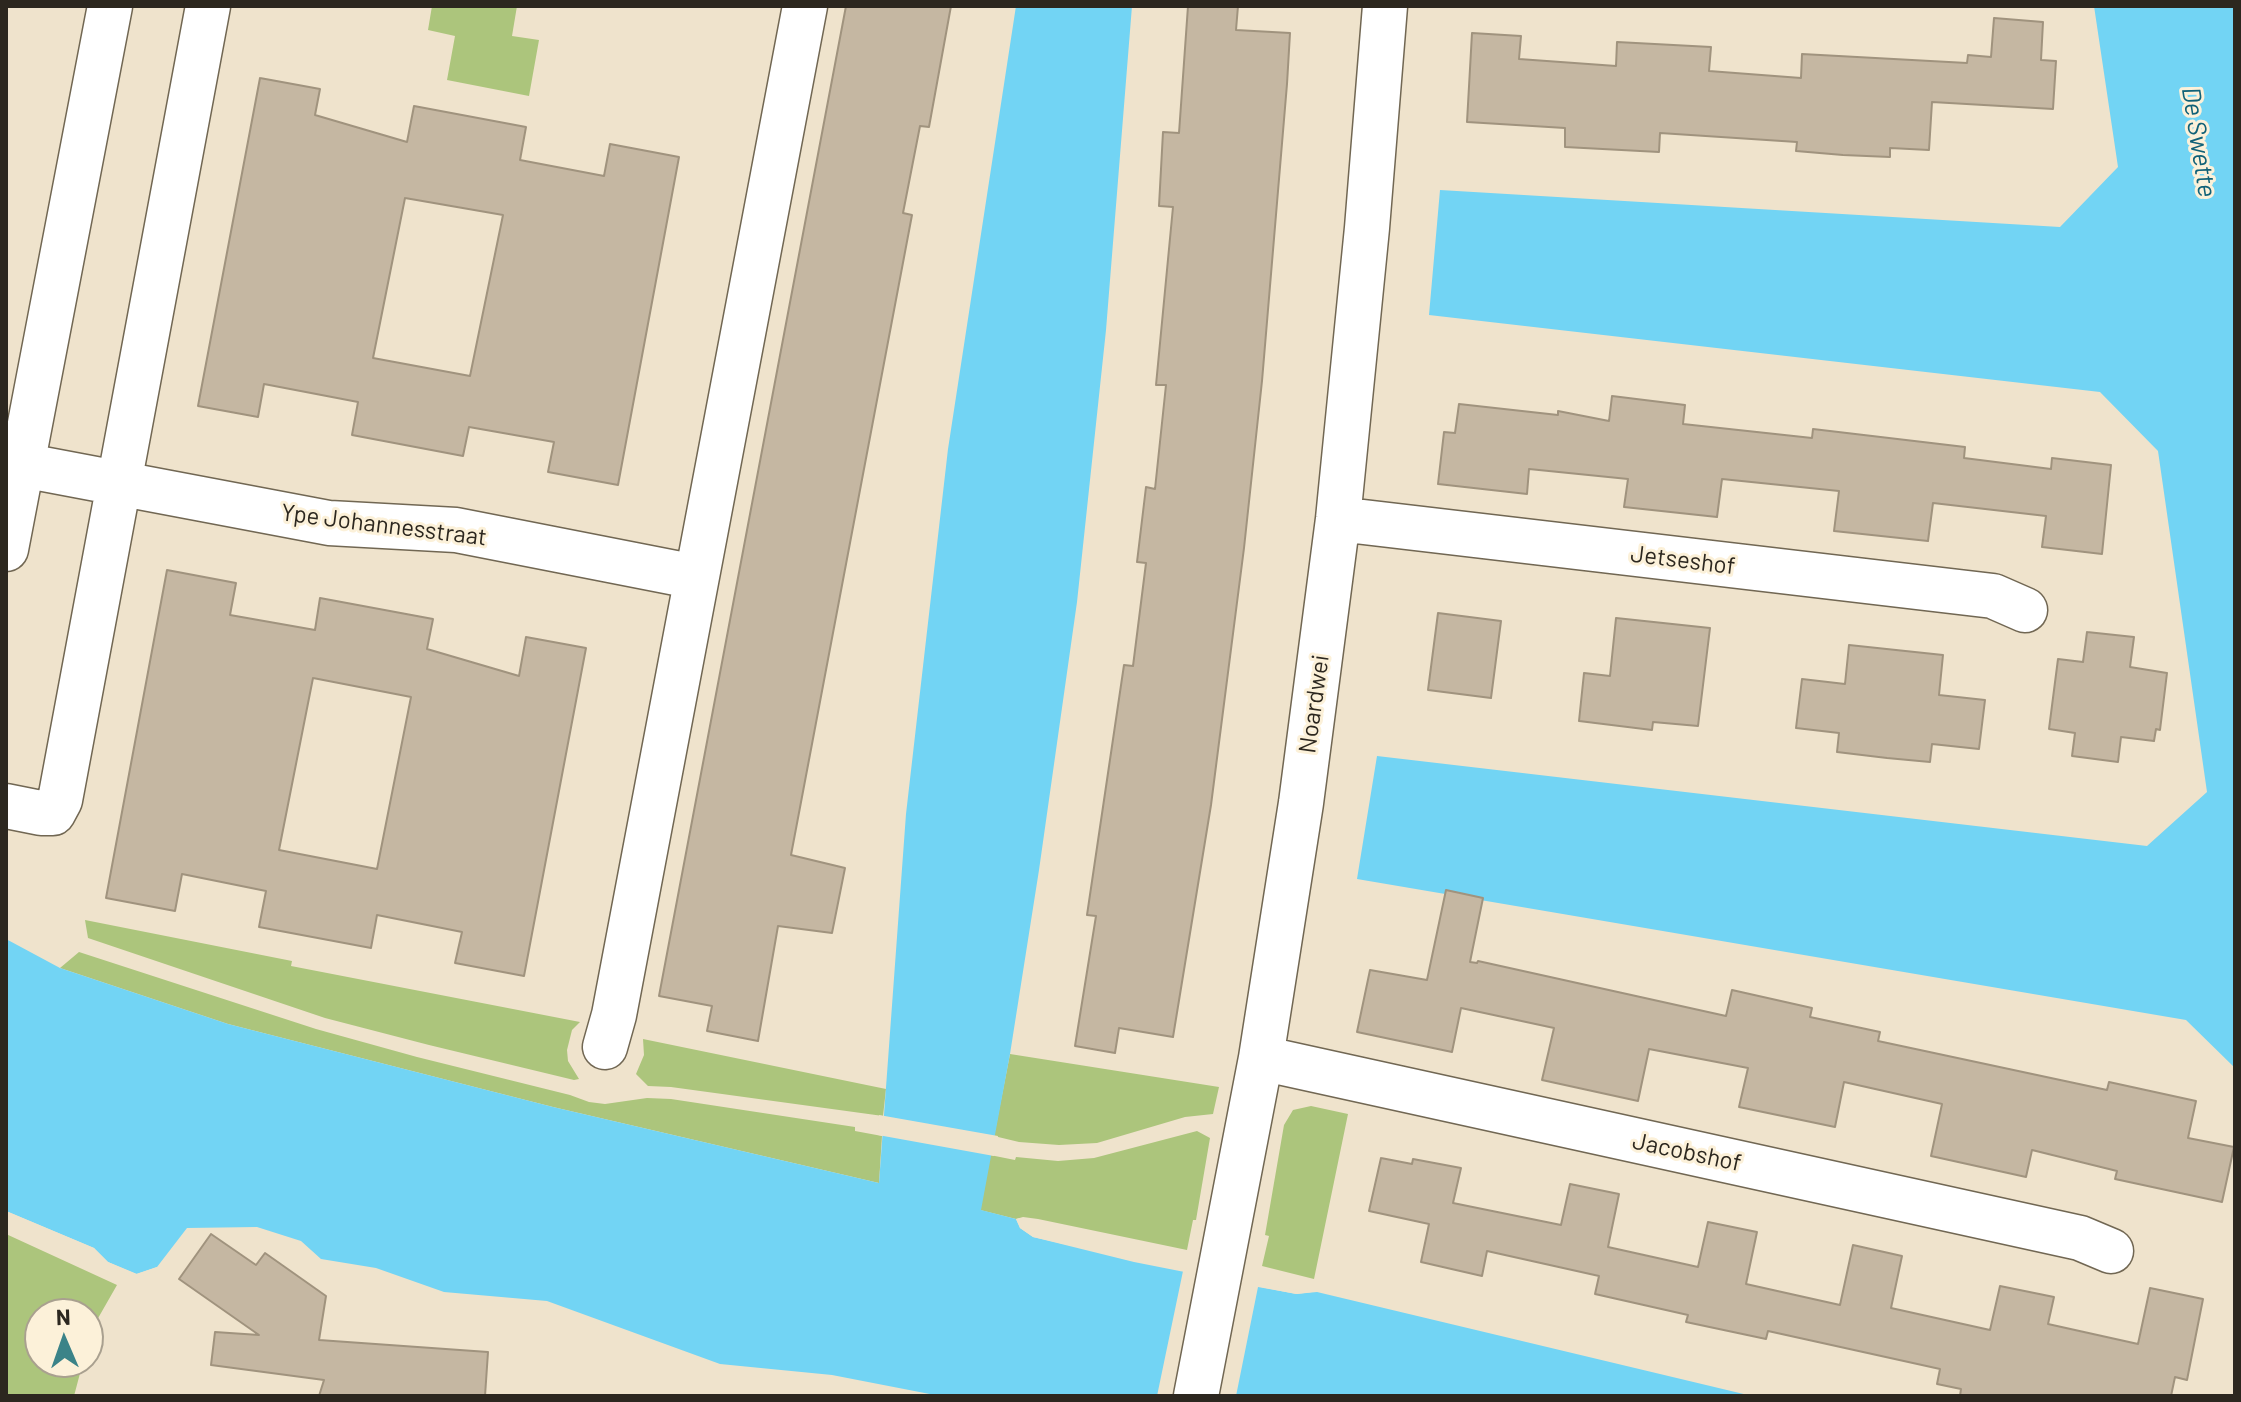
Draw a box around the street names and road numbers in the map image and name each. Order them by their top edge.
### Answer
street label: Ype Johannesstraat [280,498,488,552]
street label: Jetseshof [1629,539,1737,581]
street label: Noardwei [1293,653,1335,755]
street label: Jacobshof [1630,1126,1744,1178]

